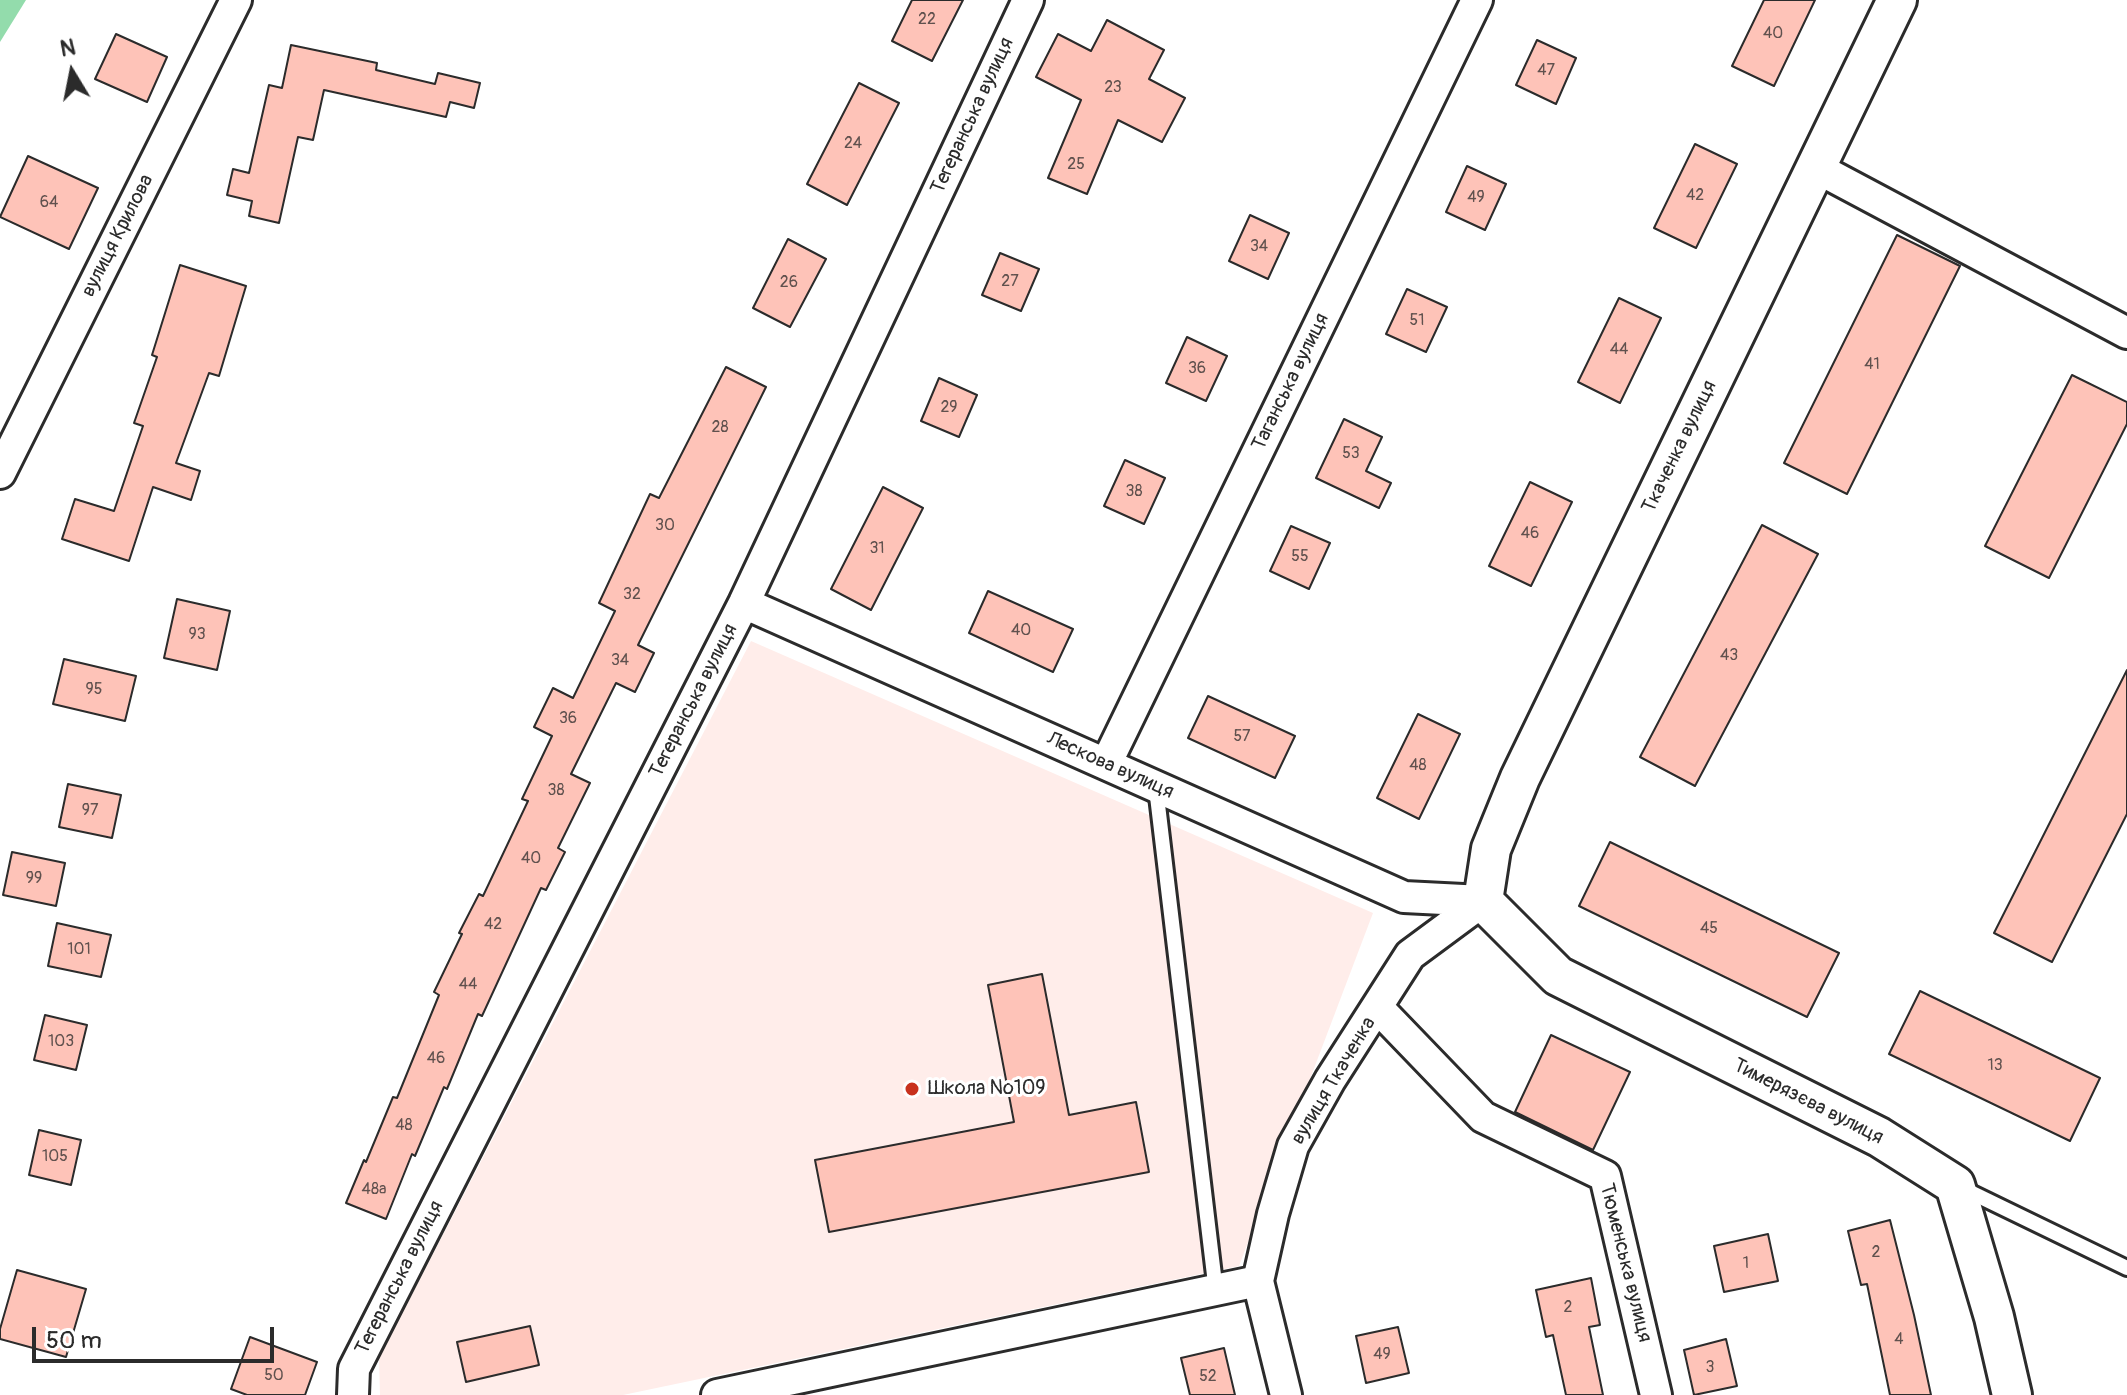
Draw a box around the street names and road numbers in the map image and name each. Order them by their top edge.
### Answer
street label: Тегеранська вулиця [926,34,1020,198]
street label: вулиця Крилова [77,171,159,301]
street label: Таганська вулиця [1247,310,1335,454]
street label: Ткаченка вулиця [1638,377,1722,517]
street label: Тегеранська вулиця [645,620,743,782]
street label: Лескова вулиця [1043,727,1177,805]
street label: вулиця Ткаченка [1287,1013,1381,1149]
street label: Тимерязєва вулиця [1729,1054,1887,1150]
street label: Тюменська вулиця [1594,1181,1656,1345]
street label: Тегеранська вулиця [351,1197,449,1359]

